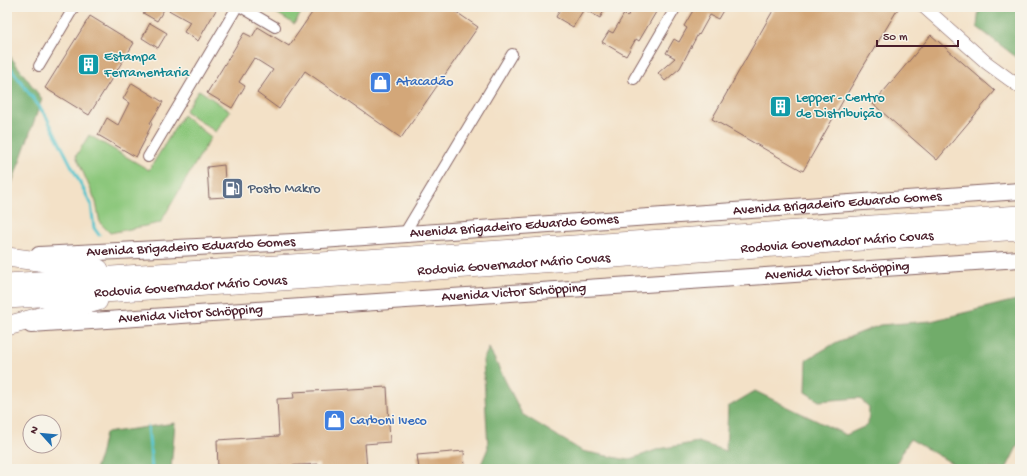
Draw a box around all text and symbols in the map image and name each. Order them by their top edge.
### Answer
scale bar [877,22,958,48]
text: 50 m [883,31,908,45]
place label: Estampa Ferramentaria [103,49,190,82]
building icon: Estampa Ferramentaria [76,52,102,78]
shop icon: Atacadão [367,69,393,95]
place label: Atacadão [396,74,454,91]
place label: Lepper - Centro de Distribuição [796,90,885,123]
building icon: Lepper - Centro de Distribuição [767,93,793,119]
fuel station icon: Posto Makro [220,176,246,202]
place label: Posto Makro [247,181,320,198]
street label: Avenida Brigadeiro Eduardo Gomes [732,188,943,220]
street label: Avenida Brigadeiro Eduardo Gomes [409,211,620,242]
street label: Rodovia Governador Mário Covas [740,227,935,258]
street label: Avenida Brigadeiro Eduardo Gomes [86,233,297,261]
street label: Rodovia Governador Mário Covas [417,250,612,280]
street label: Avenida Victor Schöpping [764,258,910,285]
street label: Rodovia Governador Mário Covas [94,272,288,302]
street label: Avenida Victor Schöpping [441,279,587,306]
street label: Avenida Victor Schöpping [118,301,264,328]
shop icon: Carboni Iveco [321,408,347,434]
place label: Carboni Iveco [350,413,427,430]
north arrow [22,414,62,454]
text: N [28,424,42,436]

